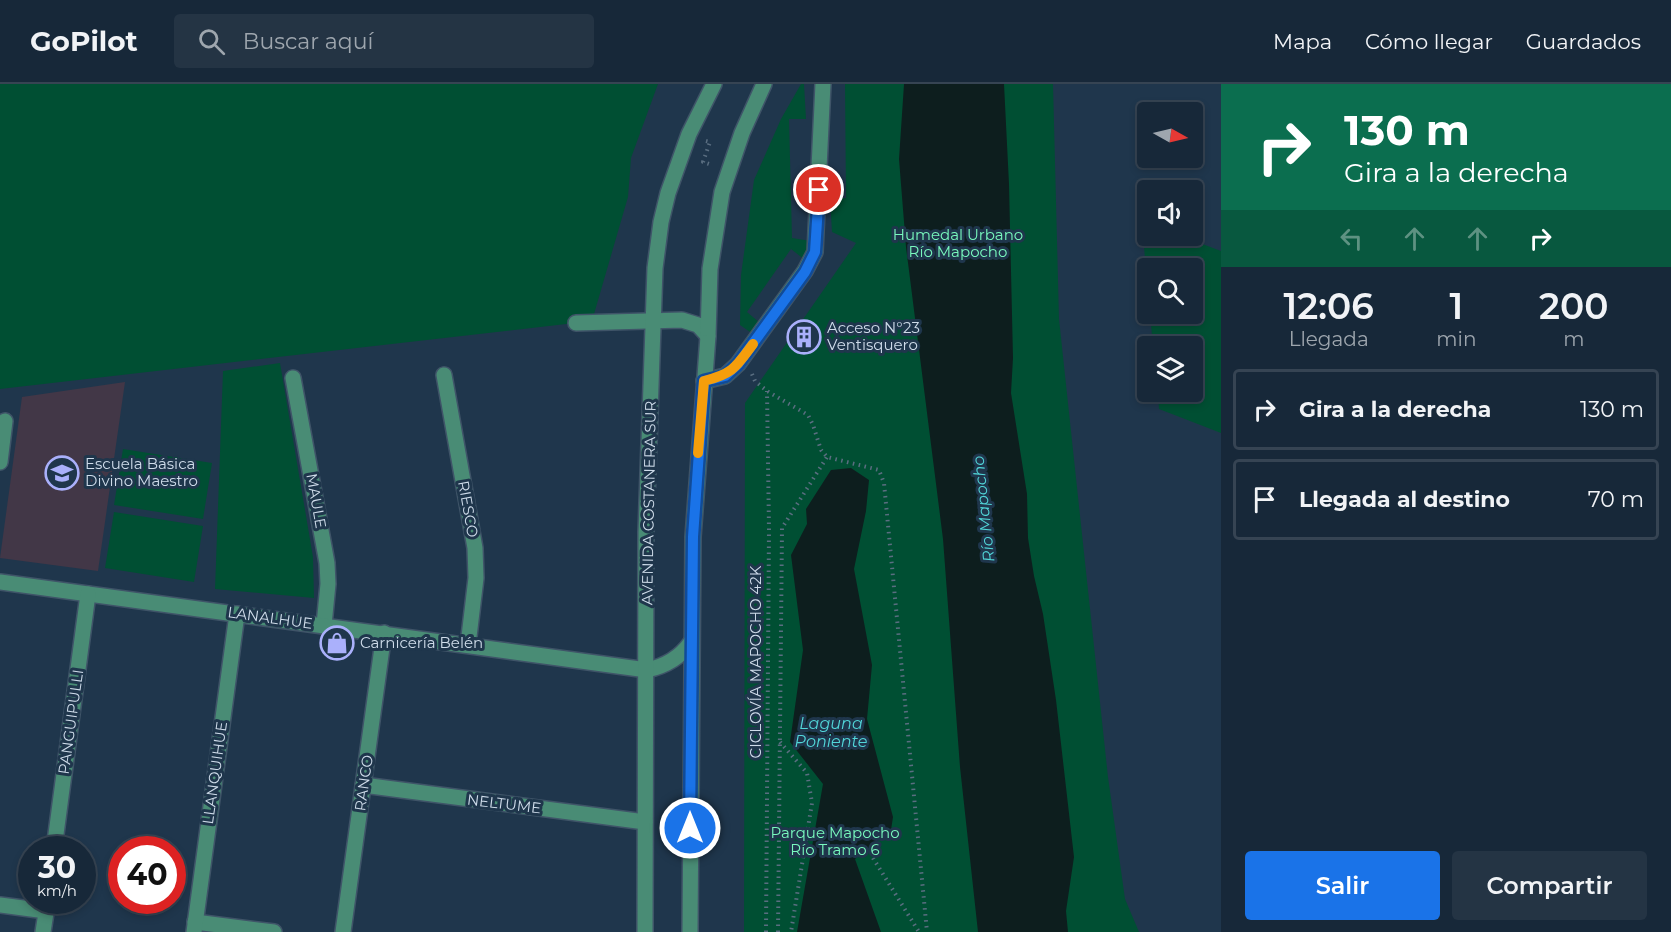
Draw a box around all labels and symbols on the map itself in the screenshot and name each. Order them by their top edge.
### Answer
north arrow [1137,102,1203,168]
pin [793,164,844,215]
park label: Humedal Urbano Río Mapocho [893,225,1023,261]
place label: Acceso N°23 Ventisquero [827,318,920,354]
building icon: Acceso N°23 Ventisquero [786,319,822,355]
street label: AVENIDA COSTANERA SUR [637,400,660,605]
place label: Escuela Básica Divino Maestro [85,454,198,490]
school or university icon: Escuela Básica Divino Maestro [44,455,80,491]
water label: Río Mapocho [968,455,999,563]
street label: MAULE [302,472,331,530]
street label: RIESCO [454,479,483,539]
street label: CICLOVÍA MAPOCHO 42K [746,565,765,759]
street label: LANALHUE [226,602,314,633]
shop icon: Carnicería Belén [319,625,355,661]
place label: Carnicería Belén [360,633,483,652]
street label: PANGUIPULLI [54,668,87,776]
water label: Laguna Poniente [795,714,867,751]
street label: LLANQUIHUE [198,720,231,826]
street label: RANCO [350,754,377,812]
street label: NELTUME [466,790,542,817]
position arrow [658,796,722,860]
park label: Parque Mapocho Río Tramo 6 [770,823,900,859]
speed limit sign: 40 [108,836,186,914]

